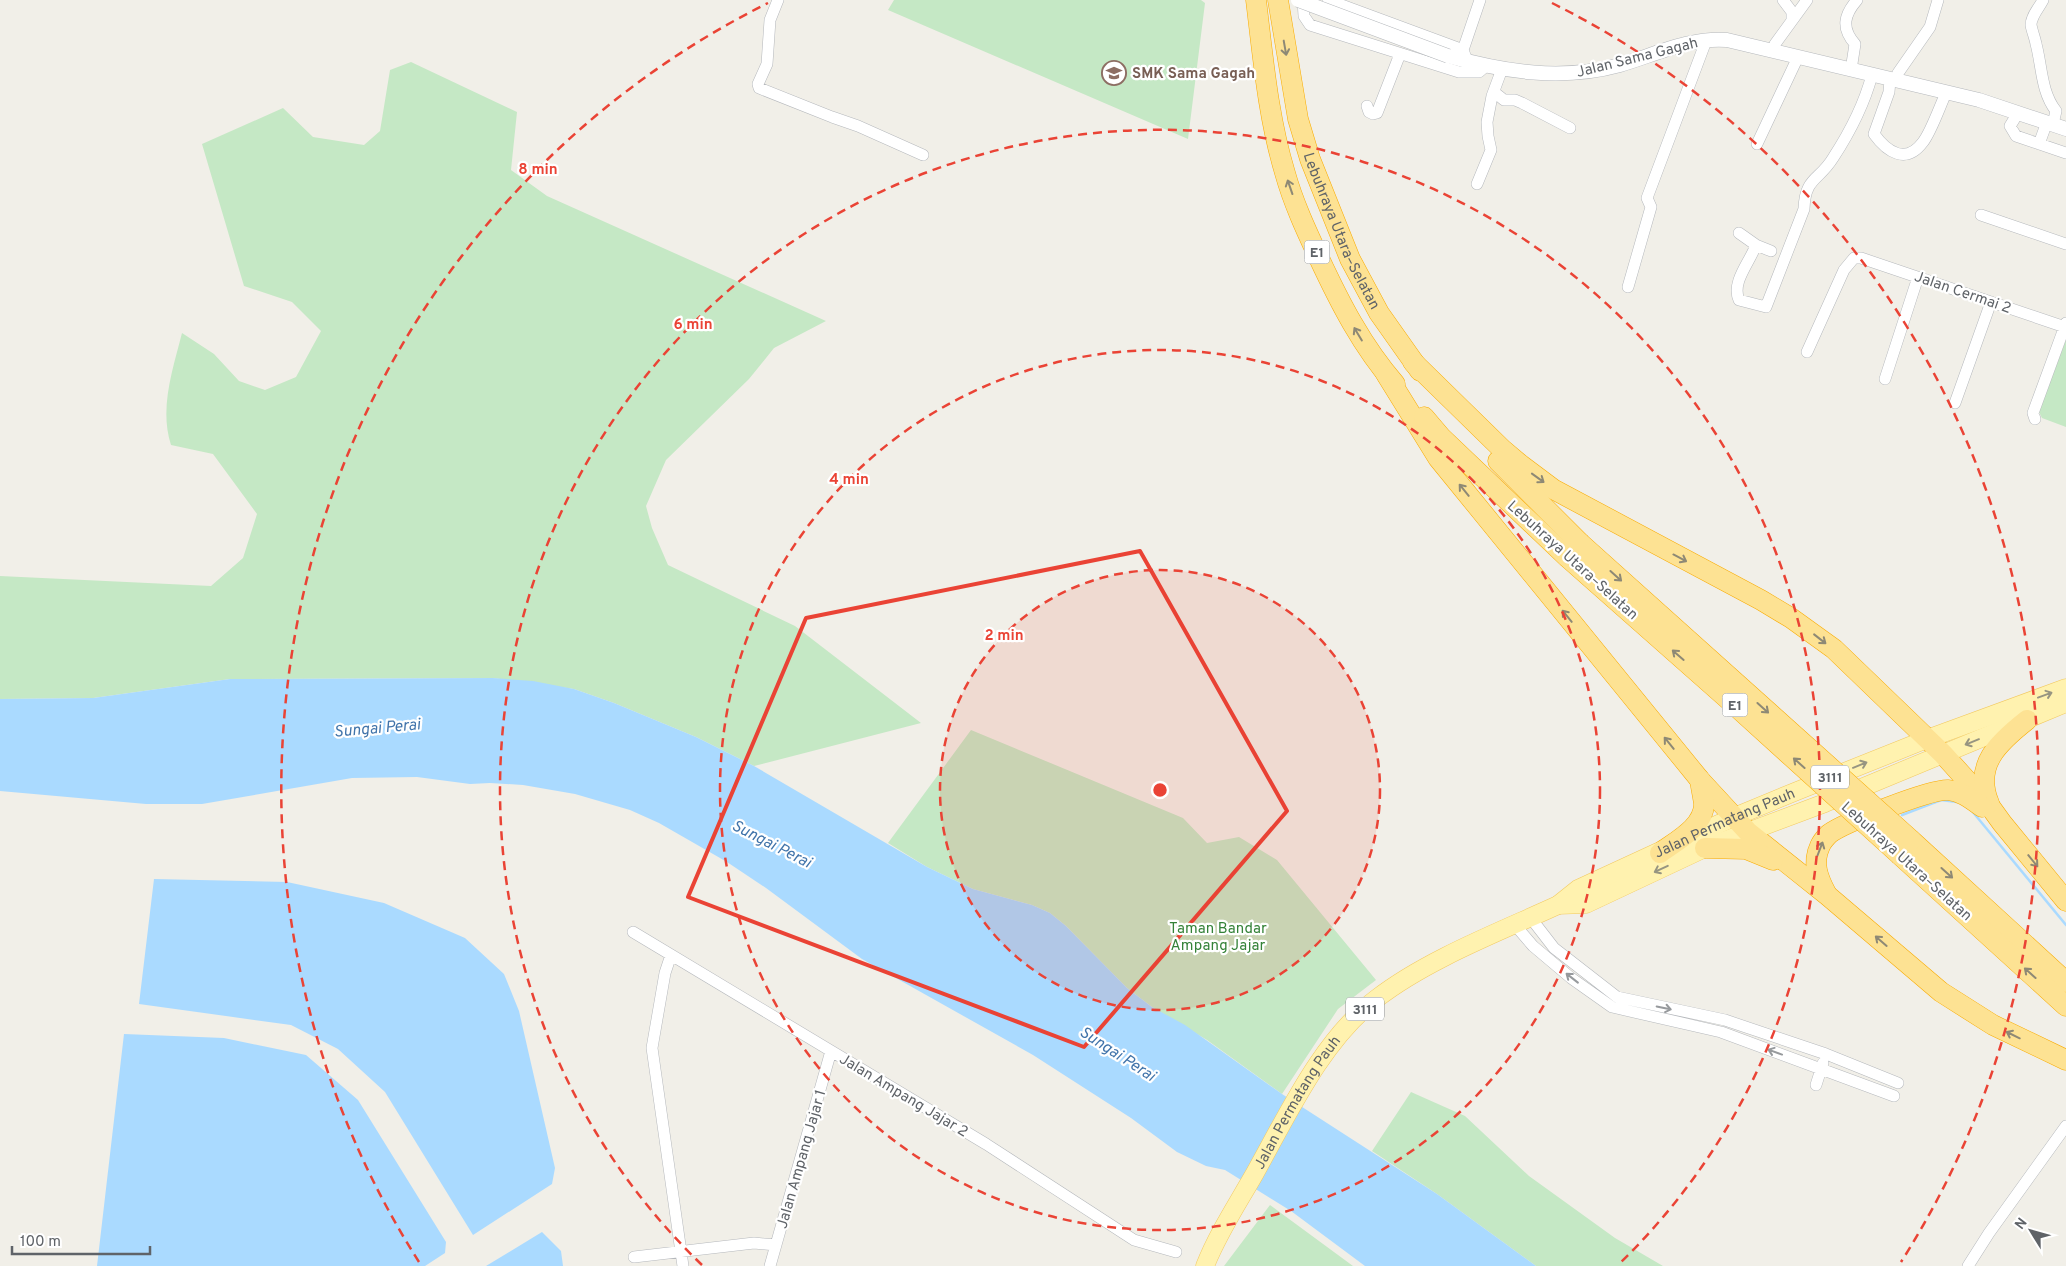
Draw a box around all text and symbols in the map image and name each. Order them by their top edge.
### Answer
street label: Jalan Sama Gagah [1575,34,1700,83]
one-way arrow [1280,40,1290,56]
school or university icon: SMK Sama Gagah [1101,60,1127,86]
place label: SMK Sama Gagah [1132,65,1255,84]
street label: Lebuhraya Utara–Selatan [1298,151,1383,313]
text: 8 min [518,161,558,180]
one-way arrow [1284,179,1294,195]
road number: E1 [1304,240,1330,264]
street label: Jalan Cermai 2 [1912,268,2013,319]
text: 6 min [673,316,713,335]
one-way arrow [1353,327,1363,341]
text: 4 min [829,471,869,490]
one-way arrow [1531,473,1545,483]
one-way arrow [1459,484,1470,497]
street label: Lebuhraya Utara–Selatan [1503,497,1641,625]
one-way arrow [1672,554,1687,563]
one-way arrow [1609,570,1622,582]
one-way arrow [1561,610,1572,623]
text: 2 min [984,627,1024,646]
one-way arrow [1814,633,1827,644]
one-way arrow [1672,650,1685,661]
one-way arrow [2037,690,2053,699]
road number: E1 [1722,694,1748,716]
one-way arrow [1757,702,1770,713]
water label: Sungai Perai [333,715,422,743]
one-way arrow [1663,736,1674,749]
one-way arrow [1965,738,1981,747]
one-way arrow [1793,757,1805,769]
one-way arrow [1852,760,1867,770]
road number: 3111 [1811,766,1849,789]
centre of rings [1151,781,1169,799]
street label: Jalan Permatang Pauh [1652,785,1798,863]
street label: Lebuhraya Utara–Selatan [1837,798,1975,926]
water label: Sungai Perai [728,816,815,874]
one-way arrow [1815,842,1825,857]
one-way arrow [2027,854,2038,867]
one-way arrow [1654,865,1669,874]
one-way arrow [1941,867,1953,879]
park label: Taman Bandar Ampang Jajar [1169,920,1267,956]
one-way arrow [1875,935,1888,947]
one-way arrow [2023,967,2036,979]
one-way arrow [1566,973,1579,984]
road number: 3111 [1346,998,1384,1021]
one-way arrow [1656,1003,1672,1013]
water label: Sungai Perai [1075,1023,1160,1087]
one-way arrow [2006,1030,2021,1039]
street label: Jalan Permatang Pauh [1251,1033,1346,1173]
one-way arrow [1768,1047,1784,1056]
street label: Jalan Ampang Jajar 2 [835,1050,971,1142]
street label: Jalan Ampang Jajar 1 [774,1088,831,1231]
north arrow [2006,1206,2056,1256]
text: N [2012,1215,2032,1233]
scale bar [12,1224,150,1256]
text: 100 m [20,1233,61,1252]

